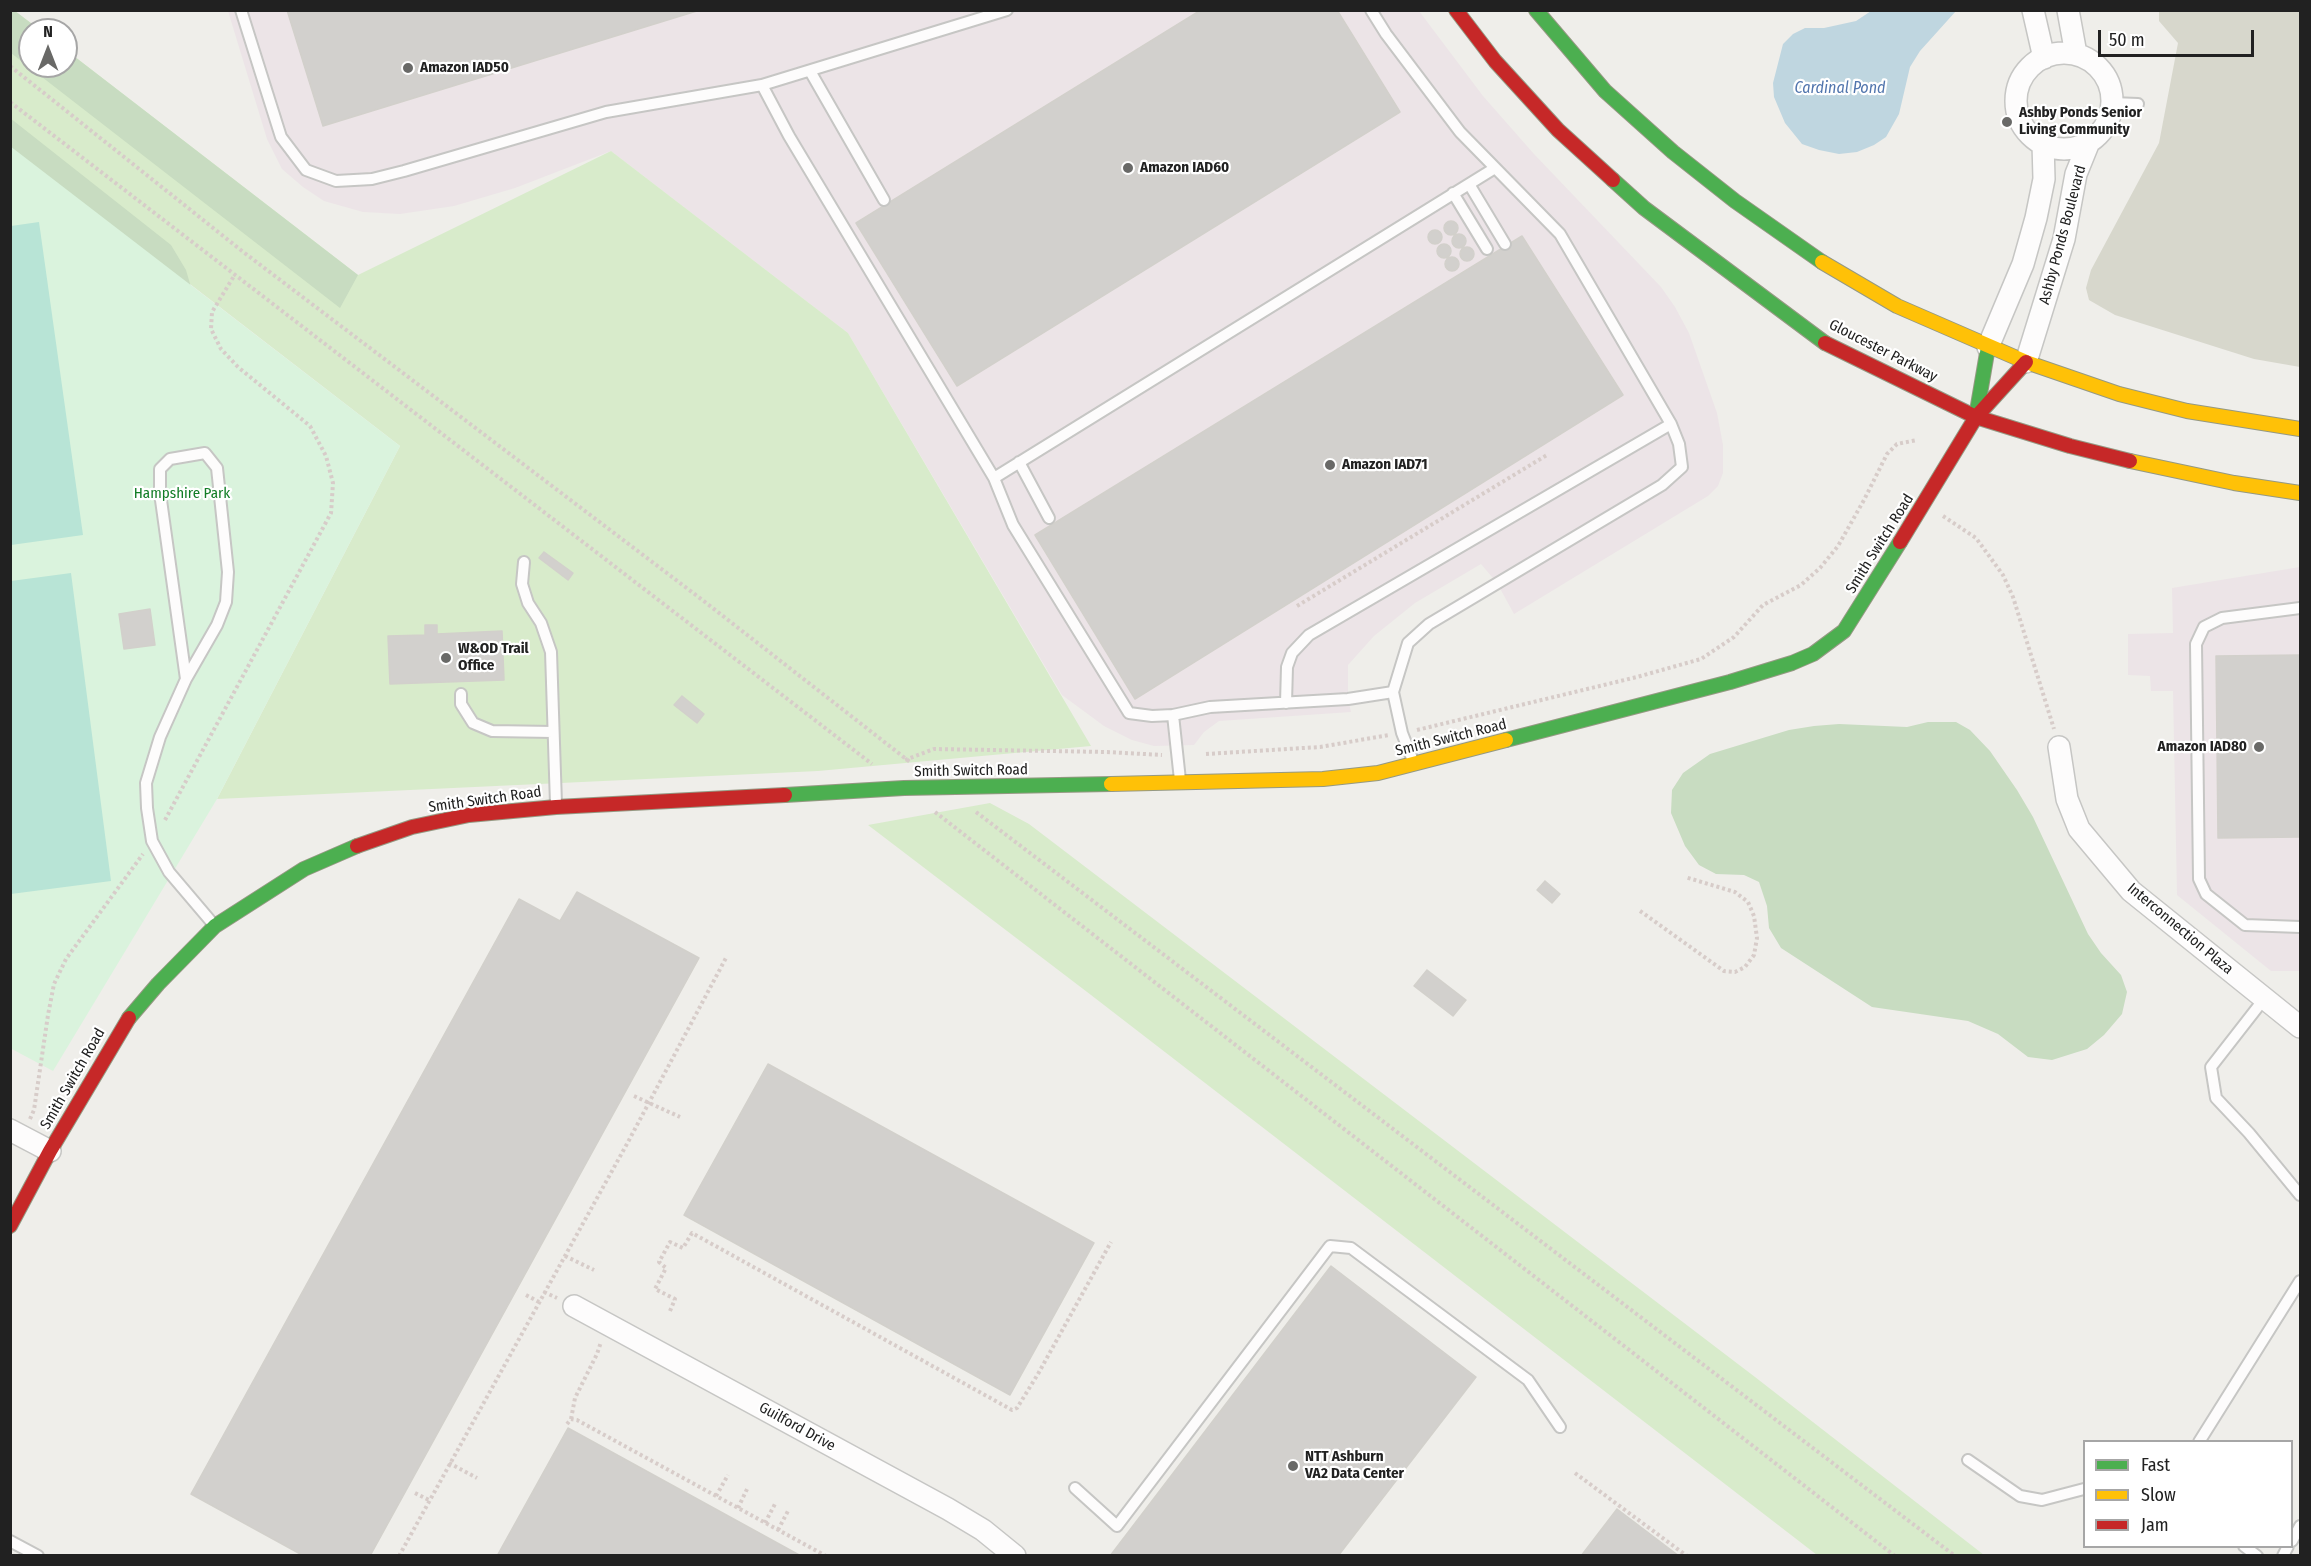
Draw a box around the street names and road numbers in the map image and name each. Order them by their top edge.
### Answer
street label: Ashby Ponds Boulevard [2036,163,2090,307]
street label: Gloucester Parkway [1826,316,1940,386]
street label: Smith Switch Road [1842,491,1918,597]
street label: Smith Switch Road [1394,716,1508,760]
street label: Smith Switch Road [914,761,1028,781]
street label: Smith Switch Road [427,783,543,817]
street label: Interconnection Plaza [2123,880,2237,978]
street label: Smith Switch Road [37,1025,109,1133]
street label: Guilford Drive [756,1399,838,1455]

